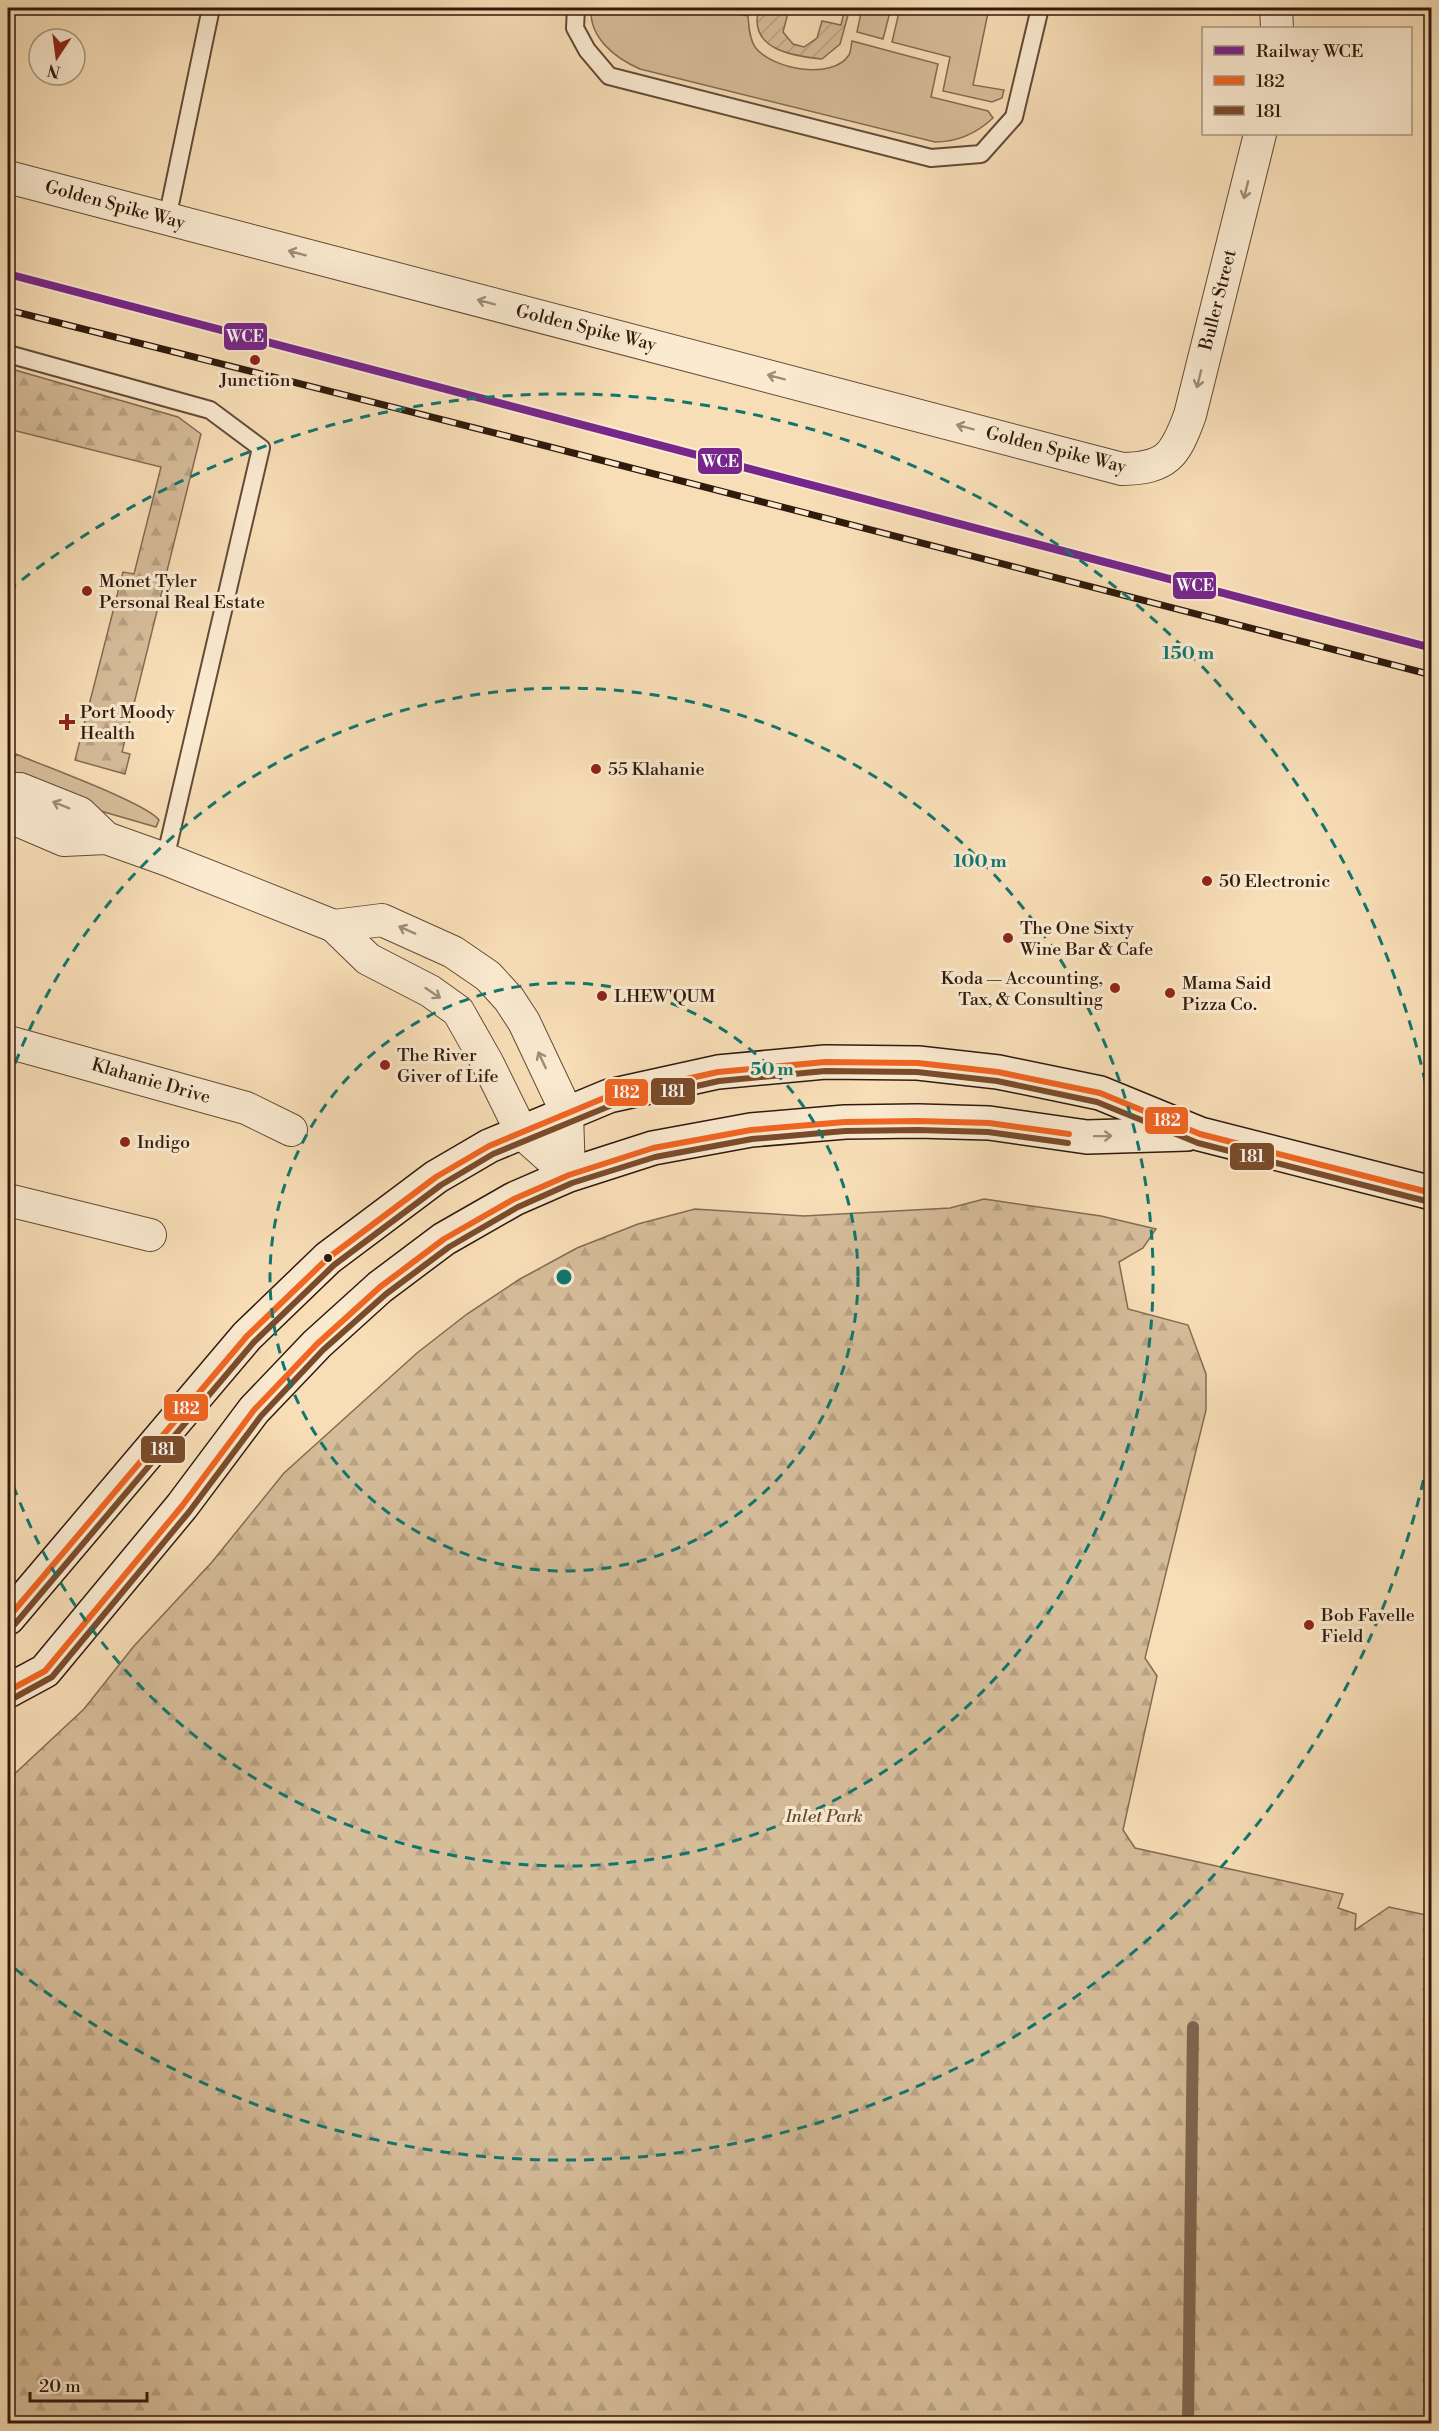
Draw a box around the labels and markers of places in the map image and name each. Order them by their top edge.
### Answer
marker: Junction [248,353,262,367]
place label: Junction [219,369,291,392]
place label: Monet Tyler Personal Real Estate [99,570,265,614]
marker: Monet Tyler Personal Real Estate [80,584,94,598]
place label: Port Moody Health [80,701,175,745]
marker: Port Moody Health [58,713,76,731]
place label: 55 Klahanie [608,758,705,781]
marker: 55 Klahanie [589,762,603,776]
place label: 50 Electronic [1219,870,1330,893]
marker: 50 Electronic [1200,874,1214,888]
place label: The One Sixty Wine Bar & Cafe [1019,917,1153,961]
marker: The One Sixty Wine Bar & Cafe [1001,931,1015,945]
place label: Koda — Accounting, Tax, & Consulting [941,967,1104,1011]
place label: Mama Said Pizza Co. [1182,972,1272,1016]
marker: Koda — Accounting, Tax, & Consulting [1108,981,1122,995]
place label: LHEW'QUM [614,985,715,1008]
marker: Mama Said Pizza Co. [1163,986,1177,1000]
marker: LHEW'QUM [595,989,609,1003]
place label: The River Giver of Life [397,1044,499,1088]
marker: The River Giver of Life [378,1058,392,1072]
place label: Indigo [137,1131,190,1154]
marker: Indigo [118,1135,132,1149]
unlabelled marker [322,1252,334,1264]
centre of rings [554,1267,574,1287]
place label: Bob Favelle Field [1320,1604,1415,1648]
marker: Bob Favelle Field [1302,1618,1316,1632]

